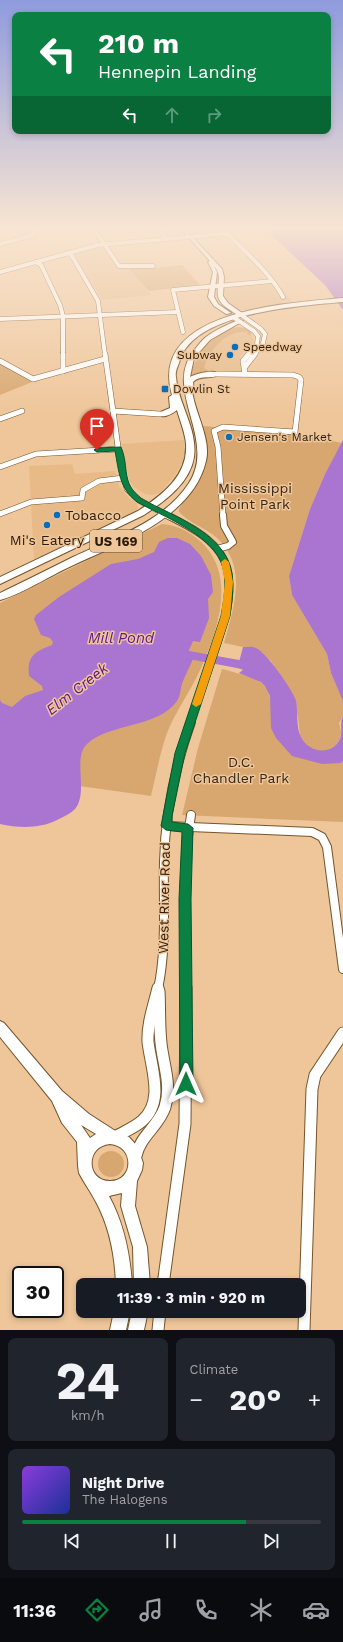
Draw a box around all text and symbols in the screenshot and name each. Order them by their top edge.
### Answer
text: 210 m [98,27,179,60]
icon: left [32,28,84,80]
text: Hennepin Landing [98,61,256,82]
icon: left [119,104,141,126]
icon: ahead [161,104,183,126]
icon: right [203,104,225,126]
place label: Speedway [243,340,303,354]
marker: Speedway [230,342,240,352]
place label: Subway [177,348,223,362]
marker: Subway [225,350,235,360]
place label: Dowlin St [173,382,230,396]
marker: Dowlin St [160,384,170,394]
pin [80,409,114,450]
icon: arrive [86,415,108,437]
place label: Jensen's Market [237,430,332,444]
marker: Jensen's Market [224,432,234,442]
park label: Mississippi Point Park [218,480,292,512]
place label: Tobacco [65,507,121,523]
marker: Tobacco [52,510,62,520]
marker: Mi's Eatery [42,520,52,530]
road number: US 169 [90,530,142,552]
place label: Mi's Eatery [10,532,85,548]
water label: Mill Pond [88,629,155,647]
water label: Elm Creek [42,659,112,719]
park label: D.C. Chandler Park [193,754,289,786]
street label: West River Road [155,842,173,954]
position arrow [165,1063,207,1105]
speed limit sign: 30 [12,1266,64,1318]
text: 11:39 · 3 min · 920 m [117,1289,265,1307]
text: 24 [56,1351,120,1412]
text: Climate [190,1362,238,1377]
text: 20° [229,1382,281,1417]
text: − [190,1387,203,1412]
text: + [308,1387,321,1412]
text: km/h [71,1408,105,1423]
text: Night Drive [82,1474,165,1492]
text: The Halogens [82,1492,168,1507]
icon: previous [61,1530,83,1552]
icon: pause [160,1530,182,1552]
icon: next [260,1530,282,1552]
icon: directions [83,1596,111,1624]
icon: music [137,1596,165,1624]
icon: phone [192,1596,220,1624]
icon: climate [247,1596,275,1624]
icon: car [302,1596,330,1624]
text: 11:36 [13,1600,56,1621]

